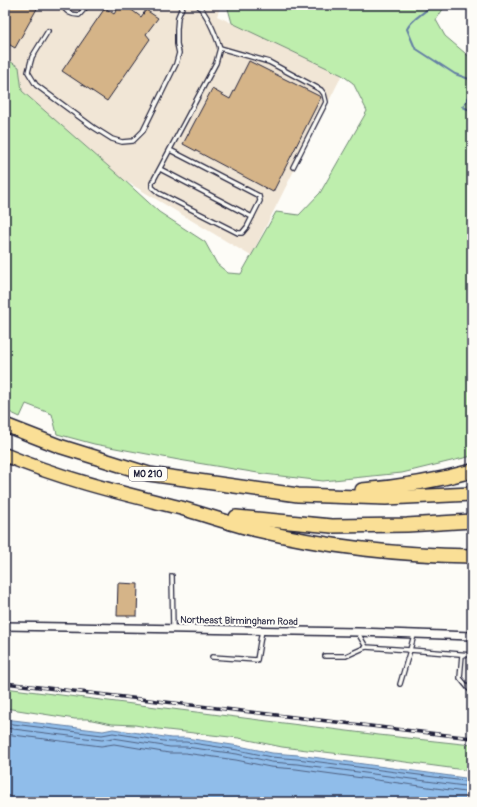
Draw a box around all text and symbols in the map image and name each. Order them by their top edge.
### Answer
road number: MO 210 [129,467,167,481]
street label: Northeast Birmingham Road [180,614,298,628]

